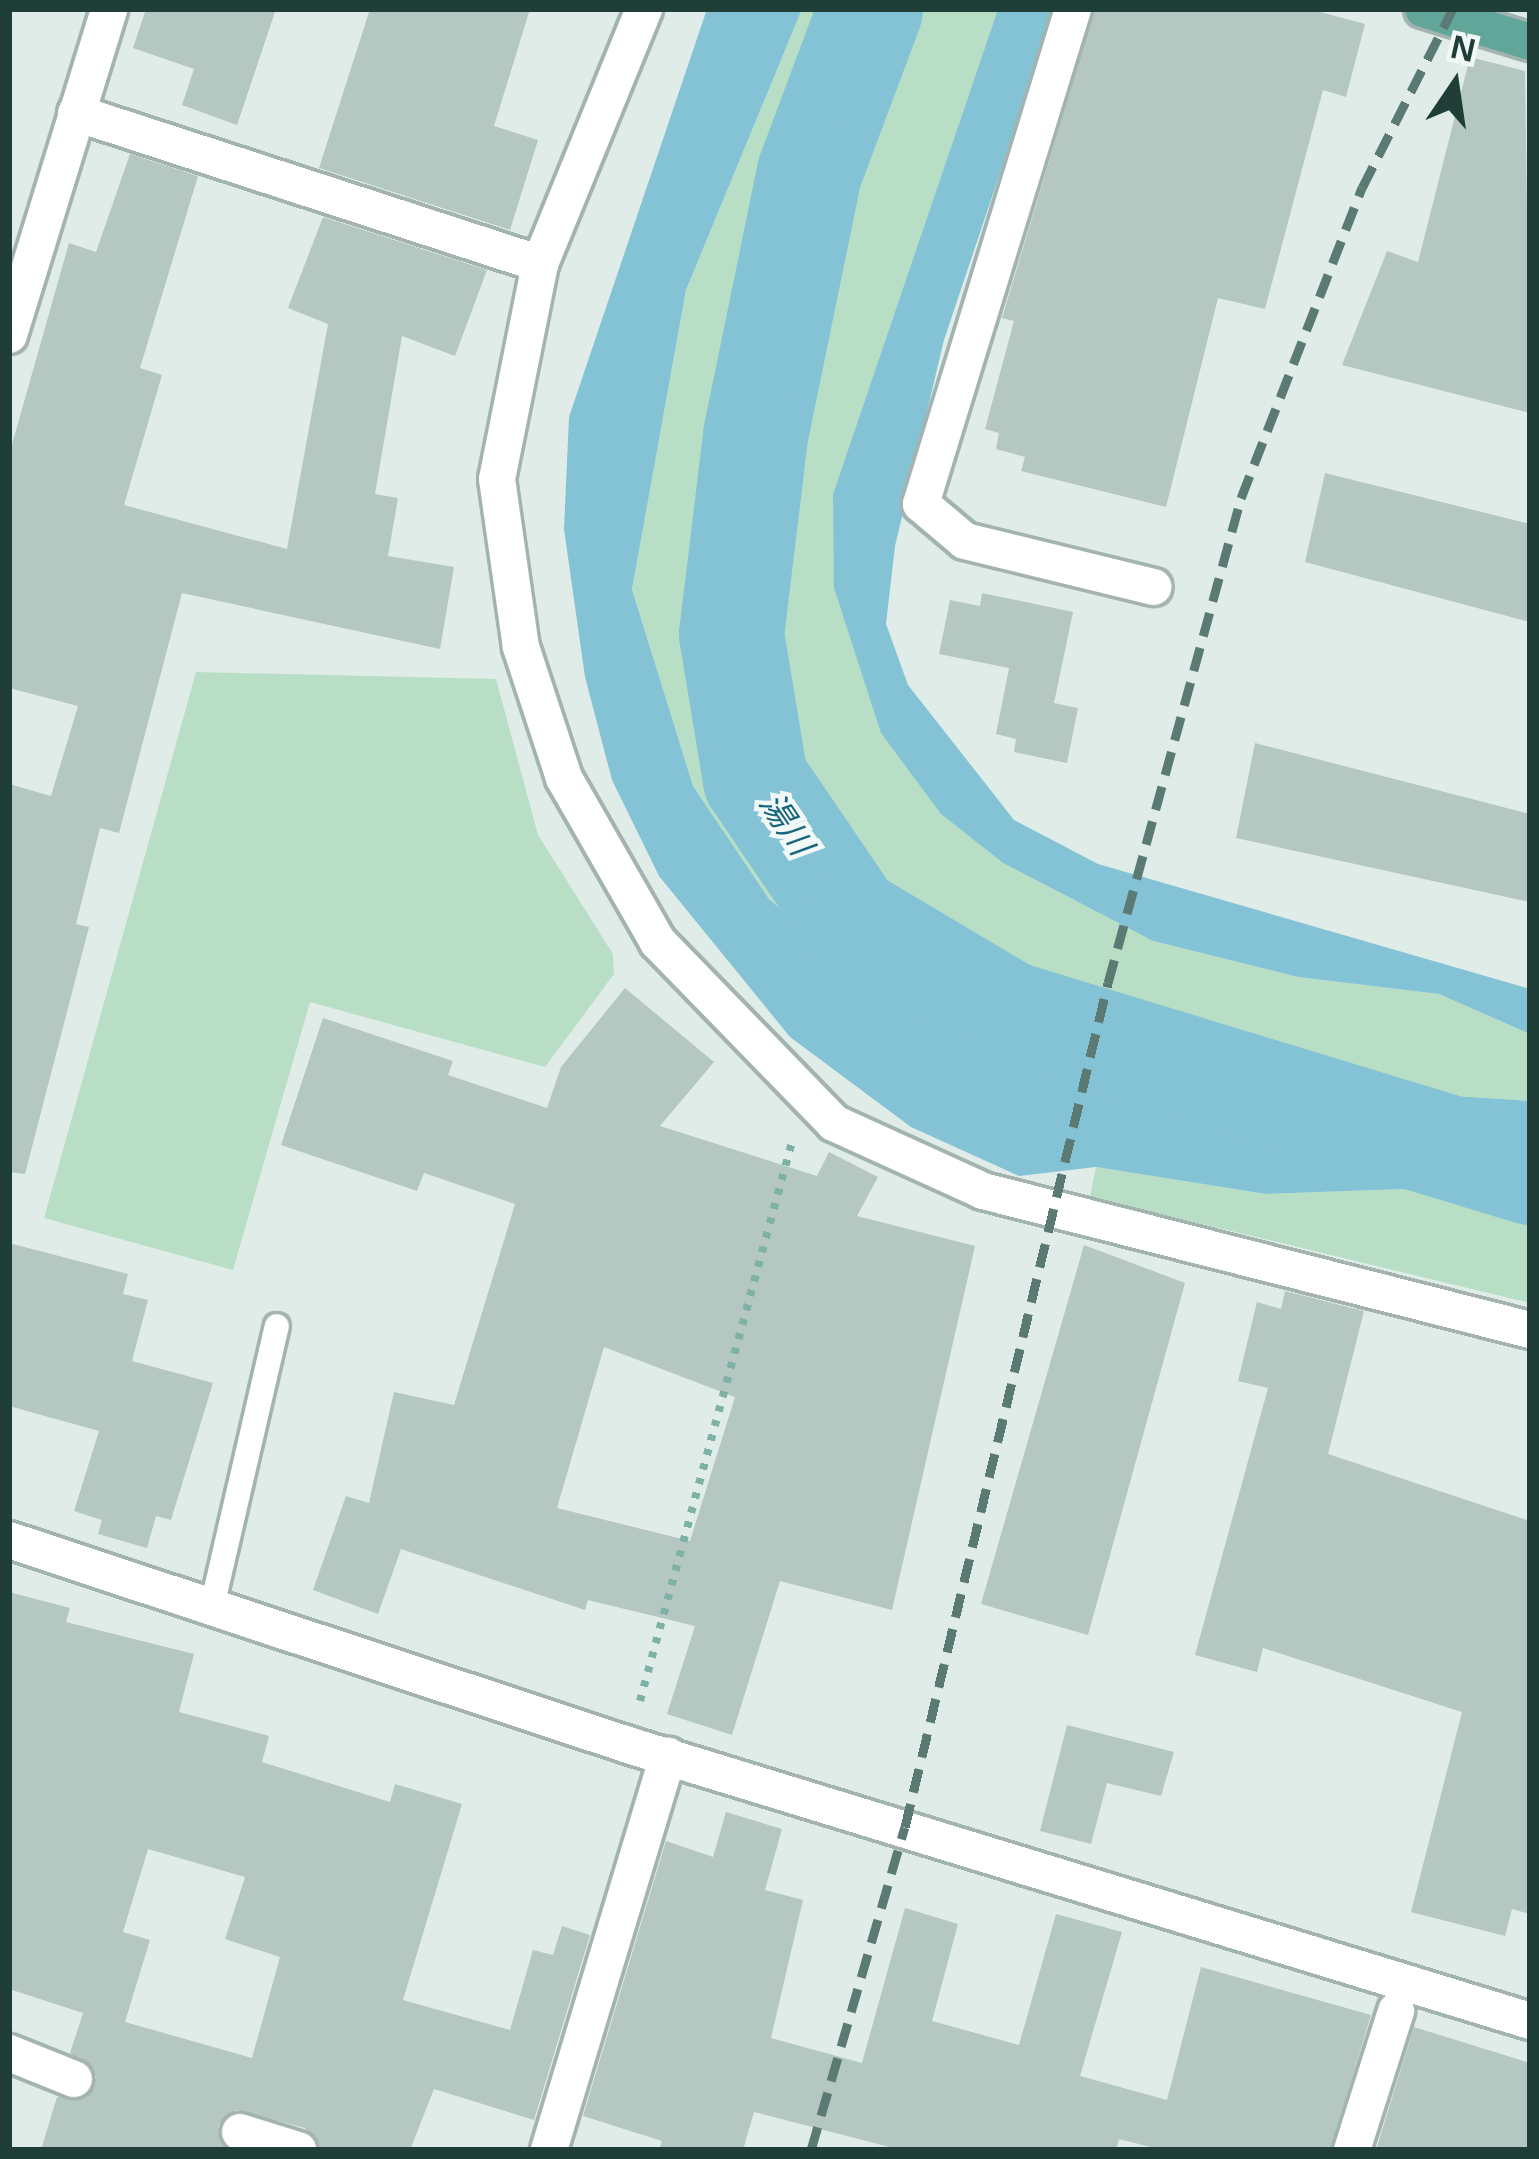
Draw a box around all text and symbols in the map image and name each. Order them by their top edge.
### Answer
north arrow [1395,24,1515,144]
text: N [1447,28,1479,69]
water label: 湯川 [751,786,821,862]

